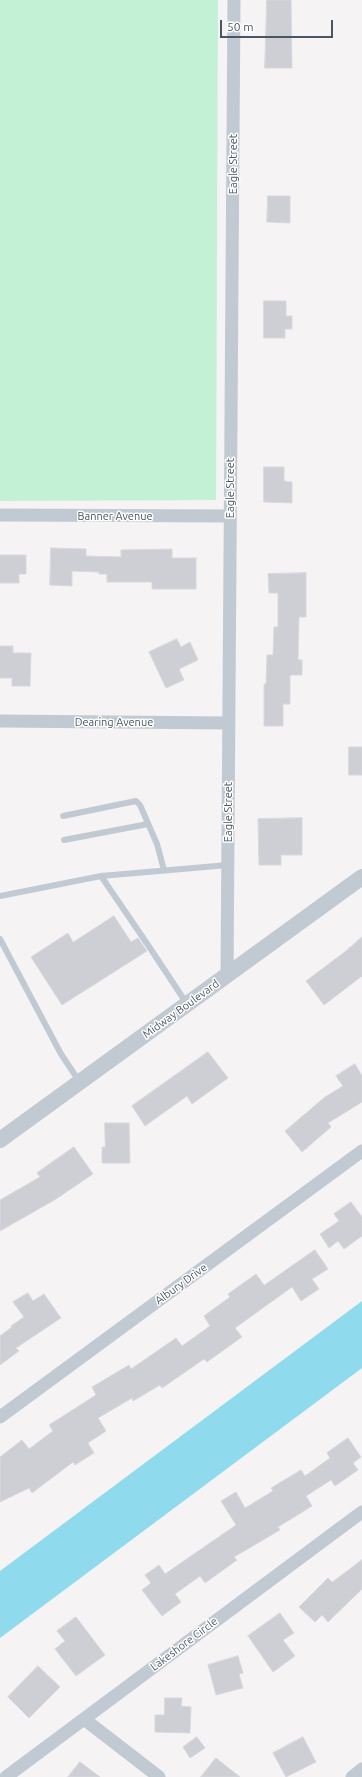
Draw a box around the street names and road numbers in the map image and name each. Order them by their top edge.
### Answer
street label: Eagle Street [226,134,240,194]
street label: Eagle Street [223,458,237,518]
street label: Banner Avenue [77,509,153,523]
street label: Dearing Avenue [75,715,153,729]
street label: Eagle Street [221,782,235,842]
street label: Midway Boulevard [140,977,222,1041]
street label: Albury Drive [152,1261,210,1307]
street label: Lakeshore Circle [148,1614,220,1674]

